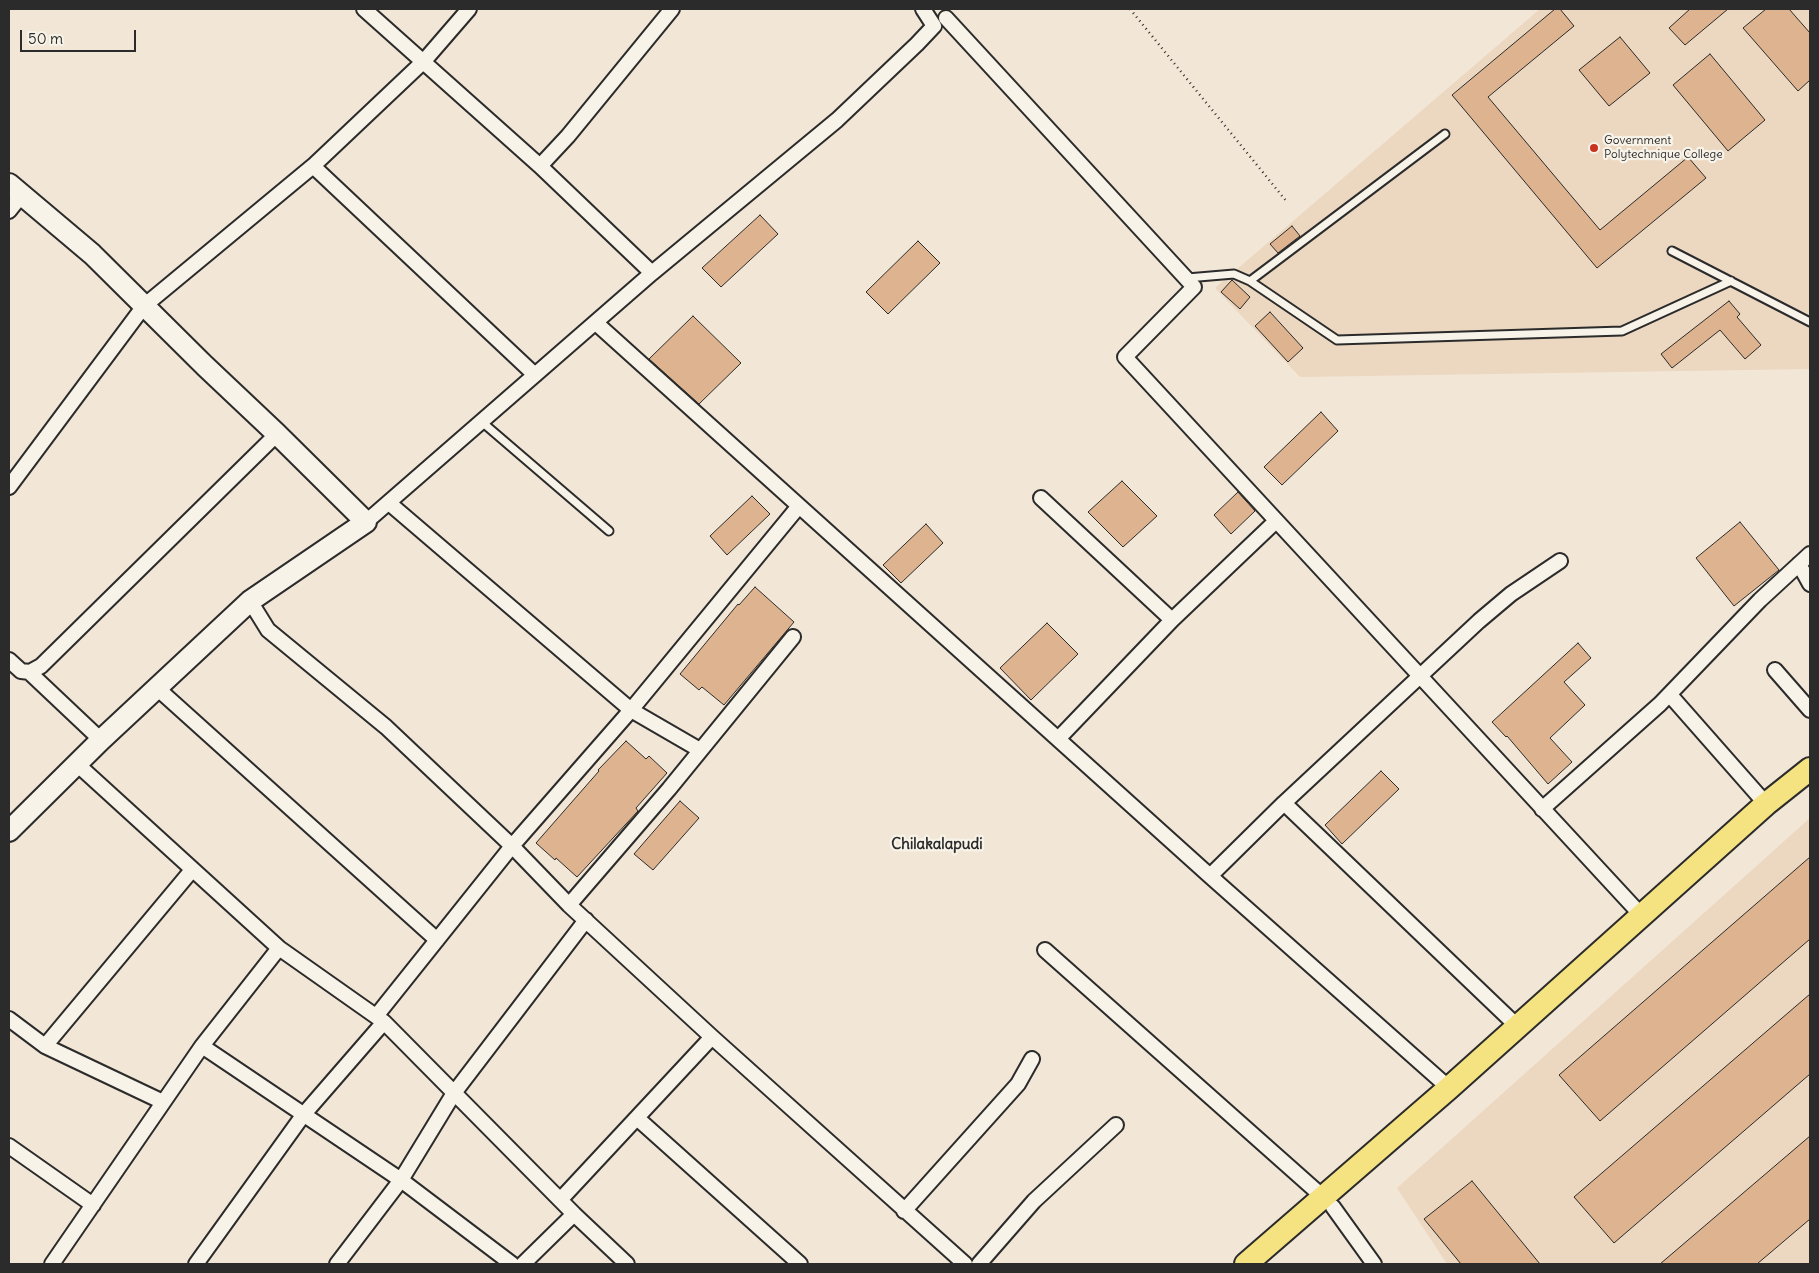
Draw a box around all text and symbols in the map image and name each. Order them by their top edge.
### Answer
scale bar [22,20,139,52]
text: 50 m [28,29,63,48]
place label: Government Polytechnique College [1604,134,1723,162]
marker: Government Polytechnique College [1588,142,1600,154]
district label: Chilakalapudi [891,836,983,854]

